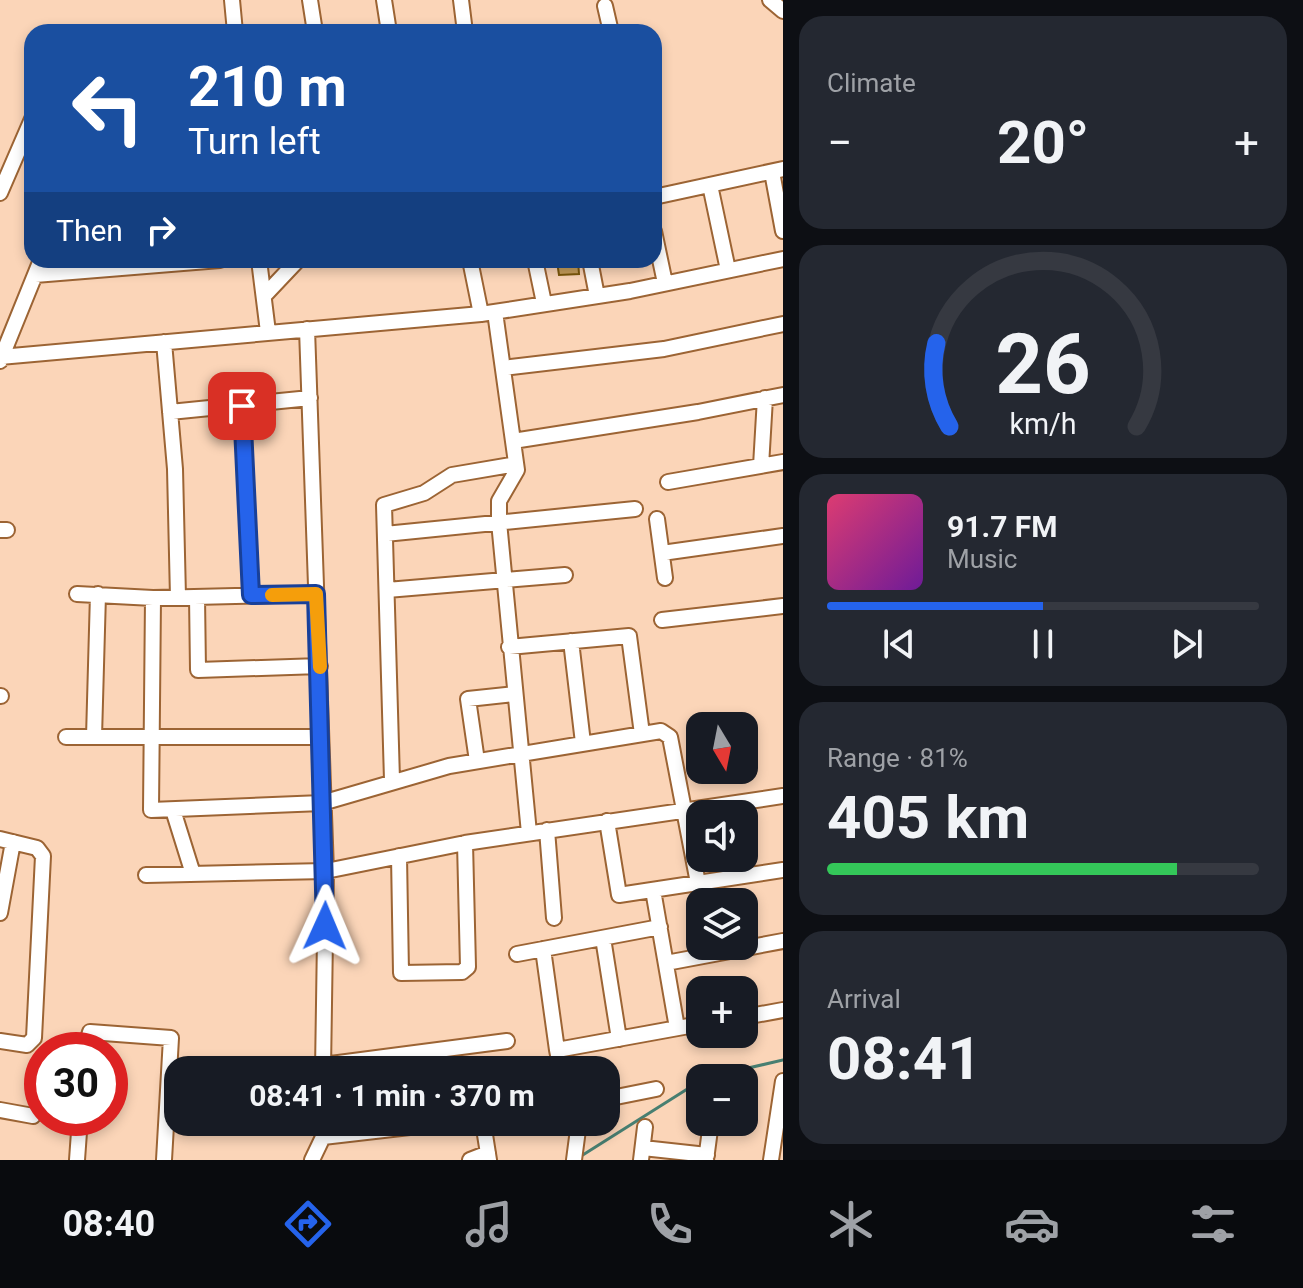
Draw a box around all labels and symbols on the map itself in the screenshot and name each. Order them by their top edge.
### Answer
pin [208,372,276,440]
north arrow [686,712,758,784]
position arrow [283,884,367,968]
speed limit sign: 30 [24,1032,128,1136]

